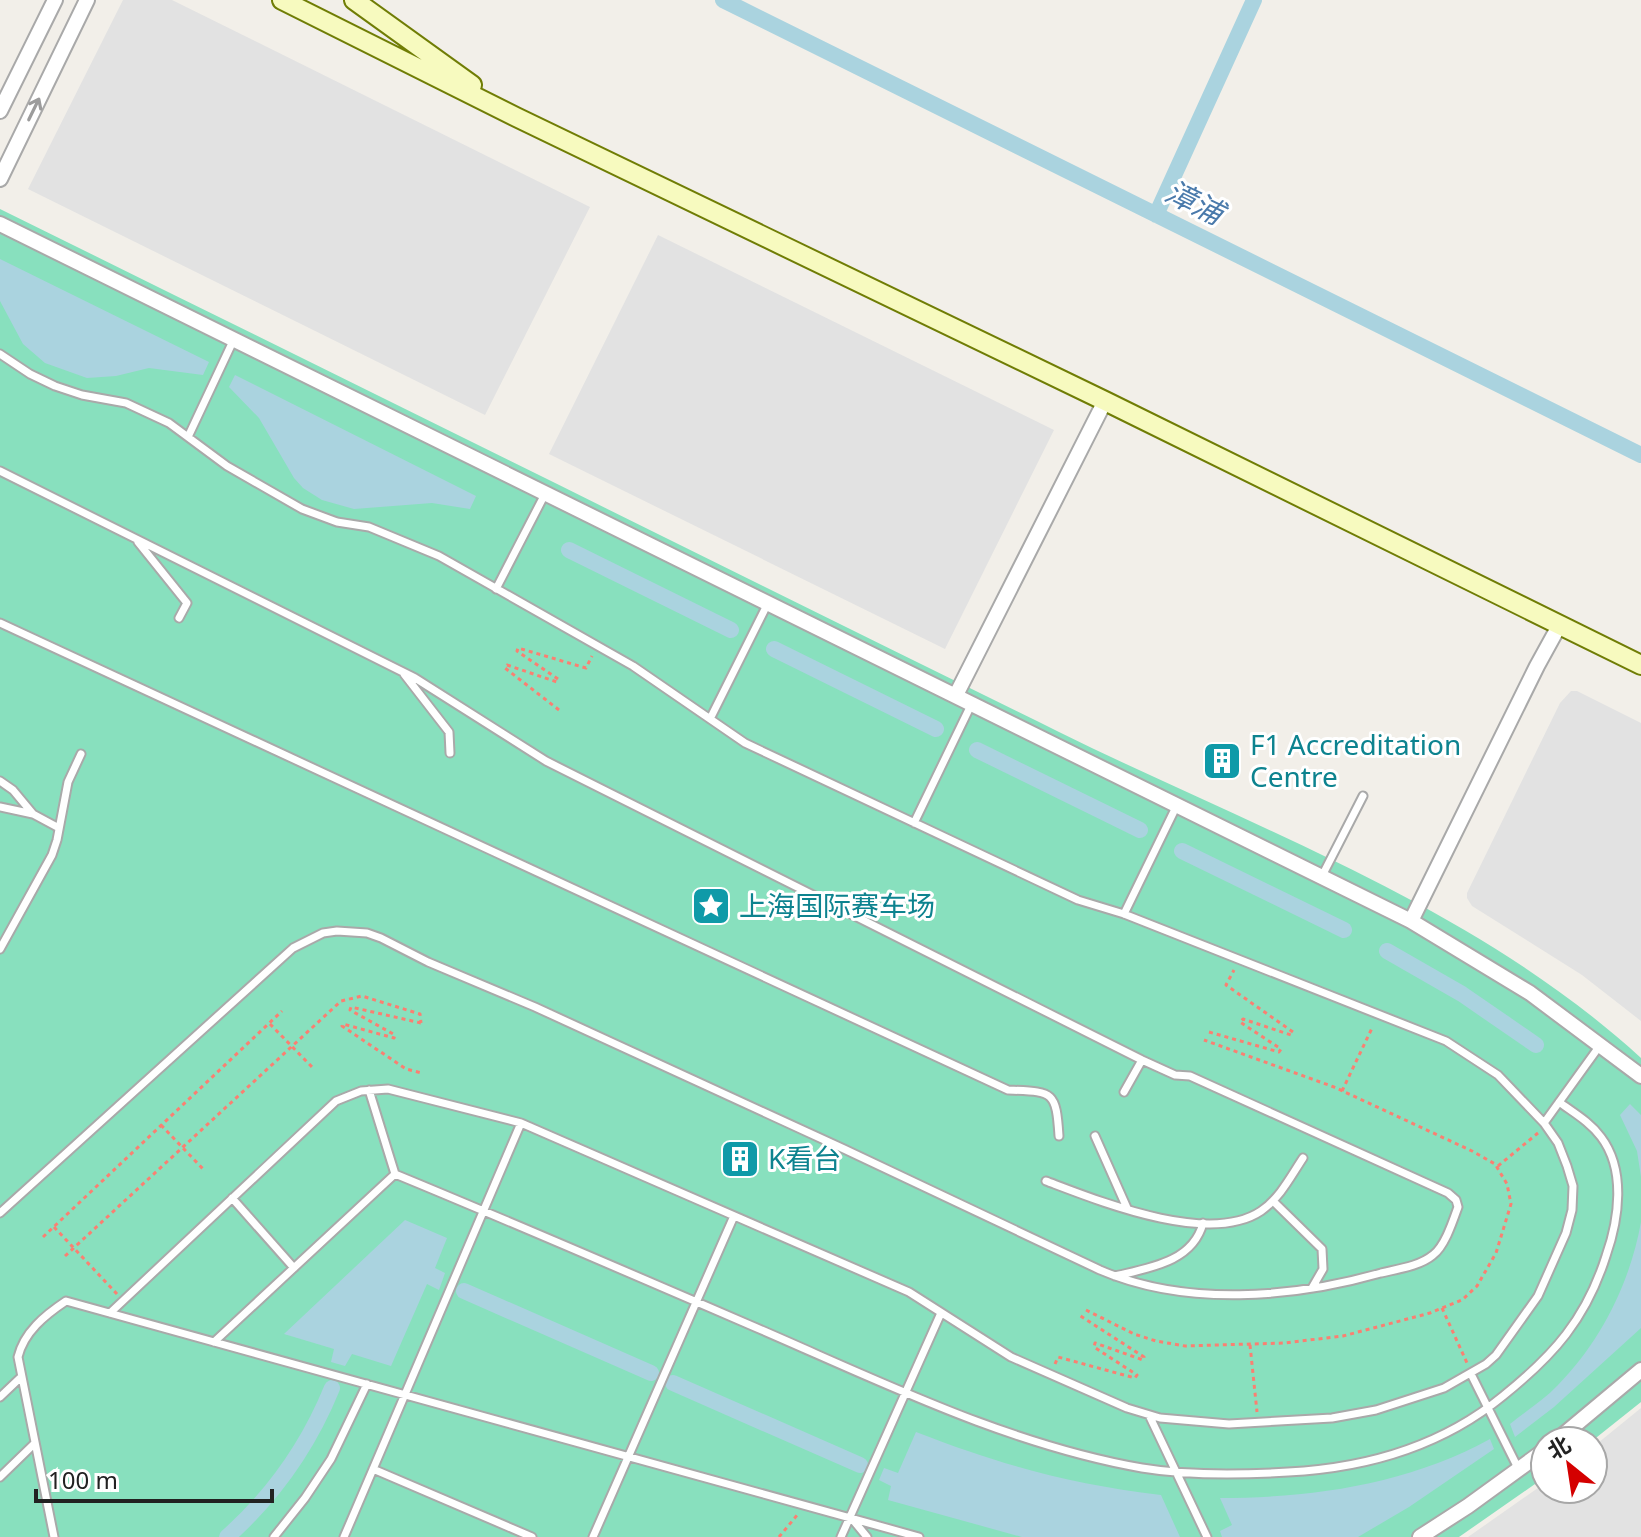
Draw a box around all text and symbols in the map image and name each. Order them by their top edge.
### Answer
one-way arrow [27,97,42,121]
water label: 漳浦 [1159,170,1234,235]
place label: F1 Accreditation Centre [1250,725,1461,795]
building icon: F1 Accreditation Centre [1201,740,1243,782]
place icon: 上海国际赛车场 [690,885,732,927]
place label: 上海国际赛车场 [739,886,935,924]
building icon: K看台 [719,1138,761,1180]
place label: K看台 [768,1139,841,1177]
north arrow [1529,1425,1609,1505]
text: 北 [1541,1428,1576,1465]
scale bar [36,1453,272,1503]
text: 100 m [48,1463,118,1496]

